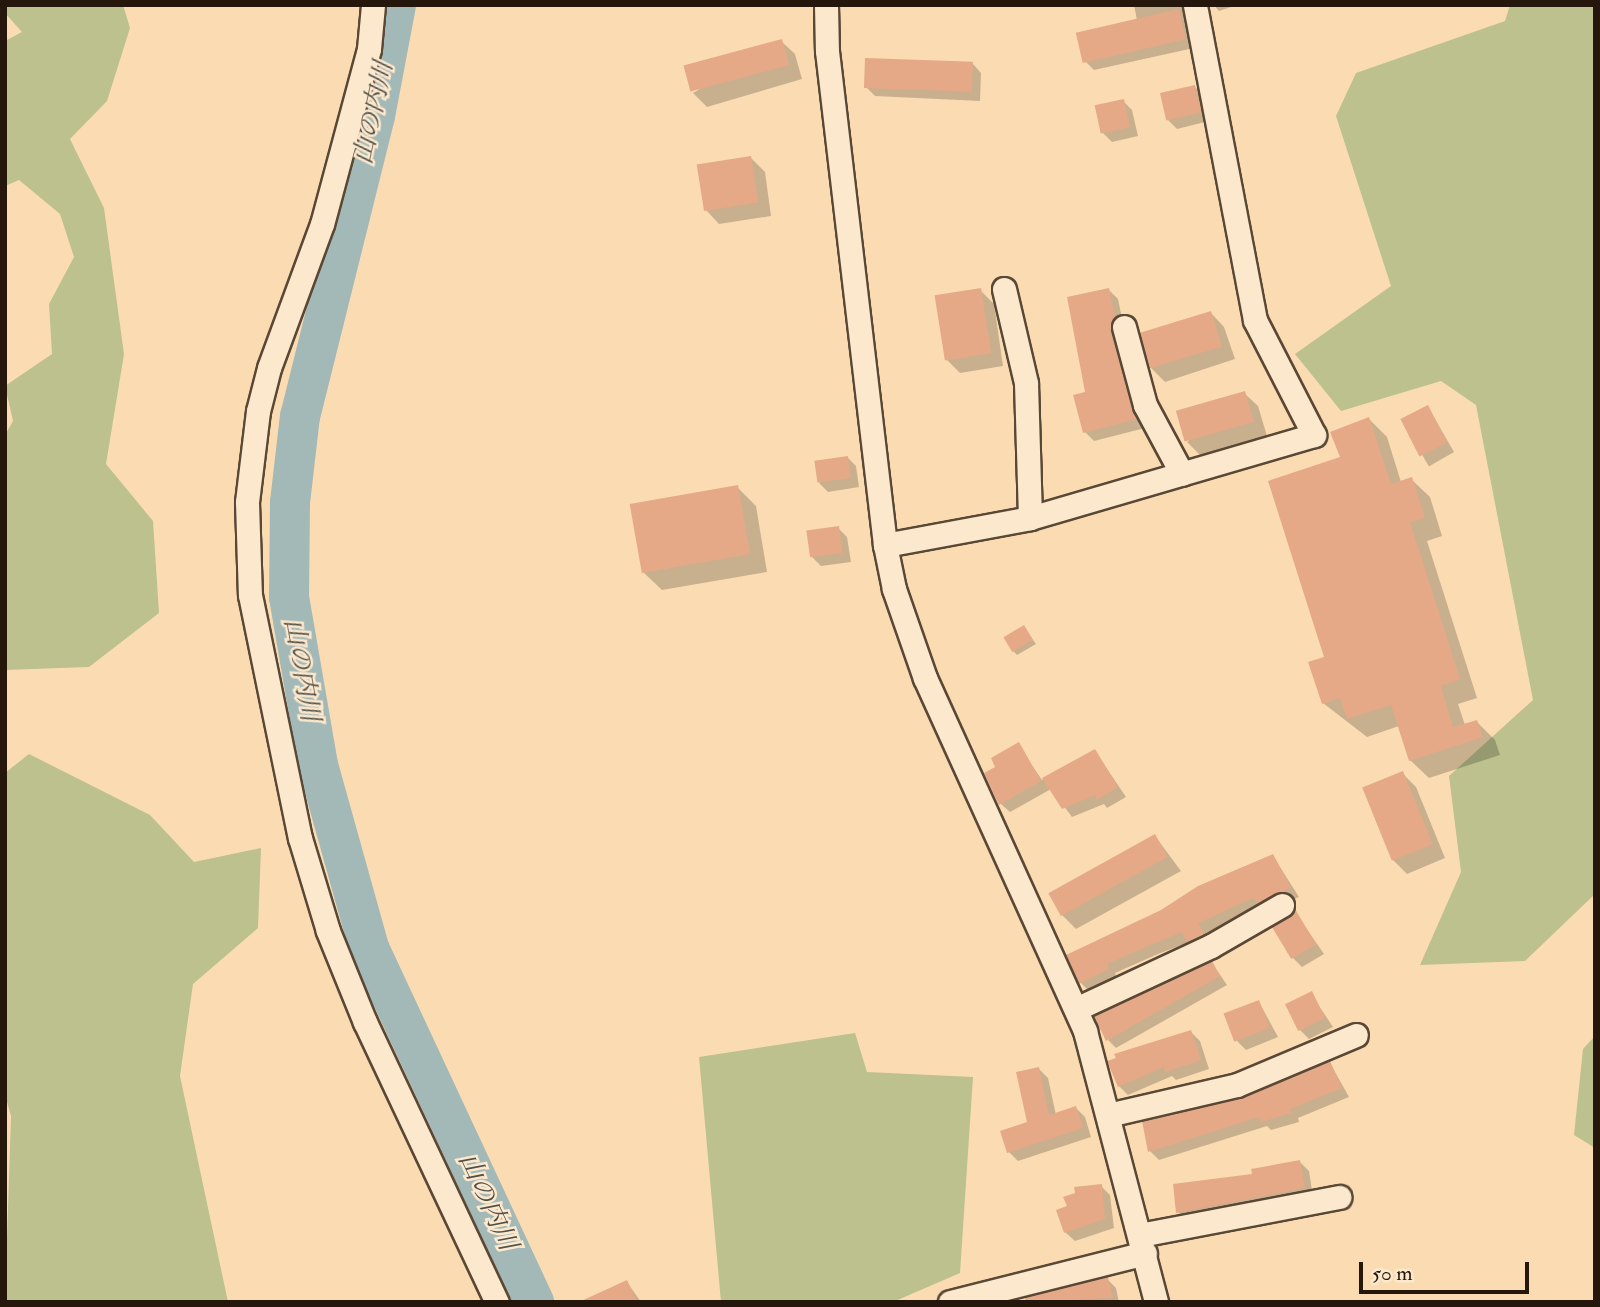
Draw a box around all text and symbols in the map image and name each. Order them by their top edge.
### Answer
water label: 山の内川 [348,59,400,167]
water label: 山の内川 [277,616,325,724]
water label: 山の内川 [451,1148,523,1256]
scale bar [1362,1248,1532,1292]
text: 50 m [1372,1260,1413,1287]

